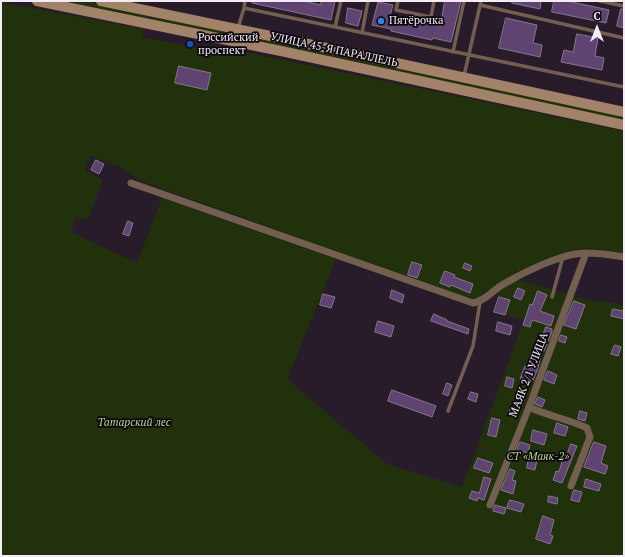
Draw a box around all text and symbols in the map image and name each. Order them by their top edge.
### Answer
north arrow [577,8,617,48]
text: С [593,9,601,23]
place label: Пятёрочка [389,14,443,28]
marker: Пятёрочка [376,16,386,26]
street label: УЛИЦА 45-Я ПАРАЛЛЕЛЬ [269,30,399,70]
place label: Российский проспект [198,31,258,57]
marker: Российский проспект [185,39,195,49]
street label: МАЯК 2/1 УЛИЦА [507,331,551,419]
park label: Татарский лес [97,416,171,430]
park label: СТ «Маяк-2» [507,450,569,464]

